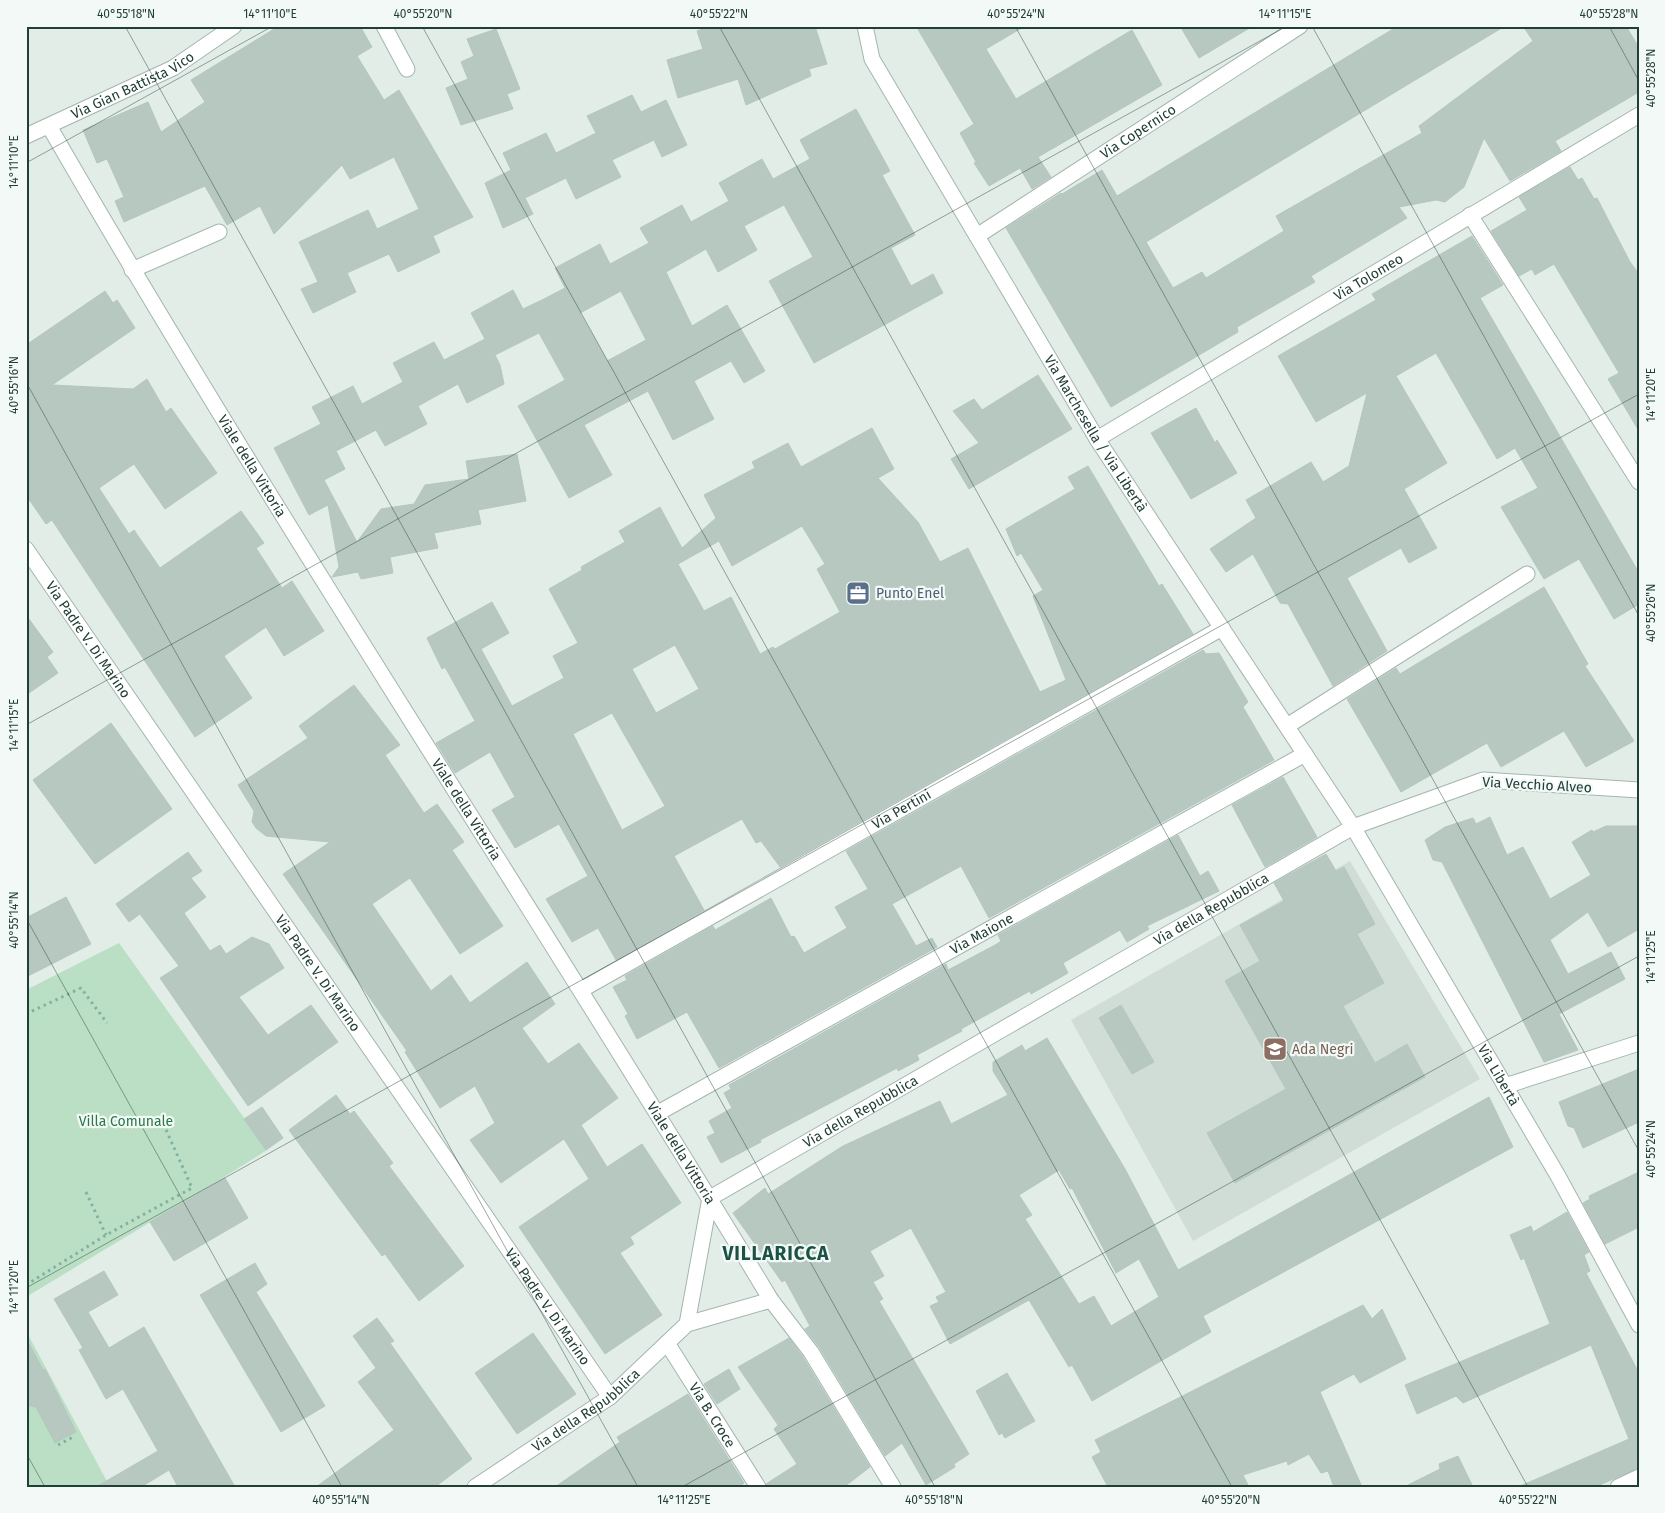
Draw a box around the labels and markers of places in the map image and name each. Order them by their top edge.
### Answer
office icon: Punto Enel [845,580,871,606]
place label: Punto Enel [876,585,944,602]
school or university icon: Ada Negri [1262,1036,1288,1062]
place label: Ada Negri [1292,1041,1354,1058]

